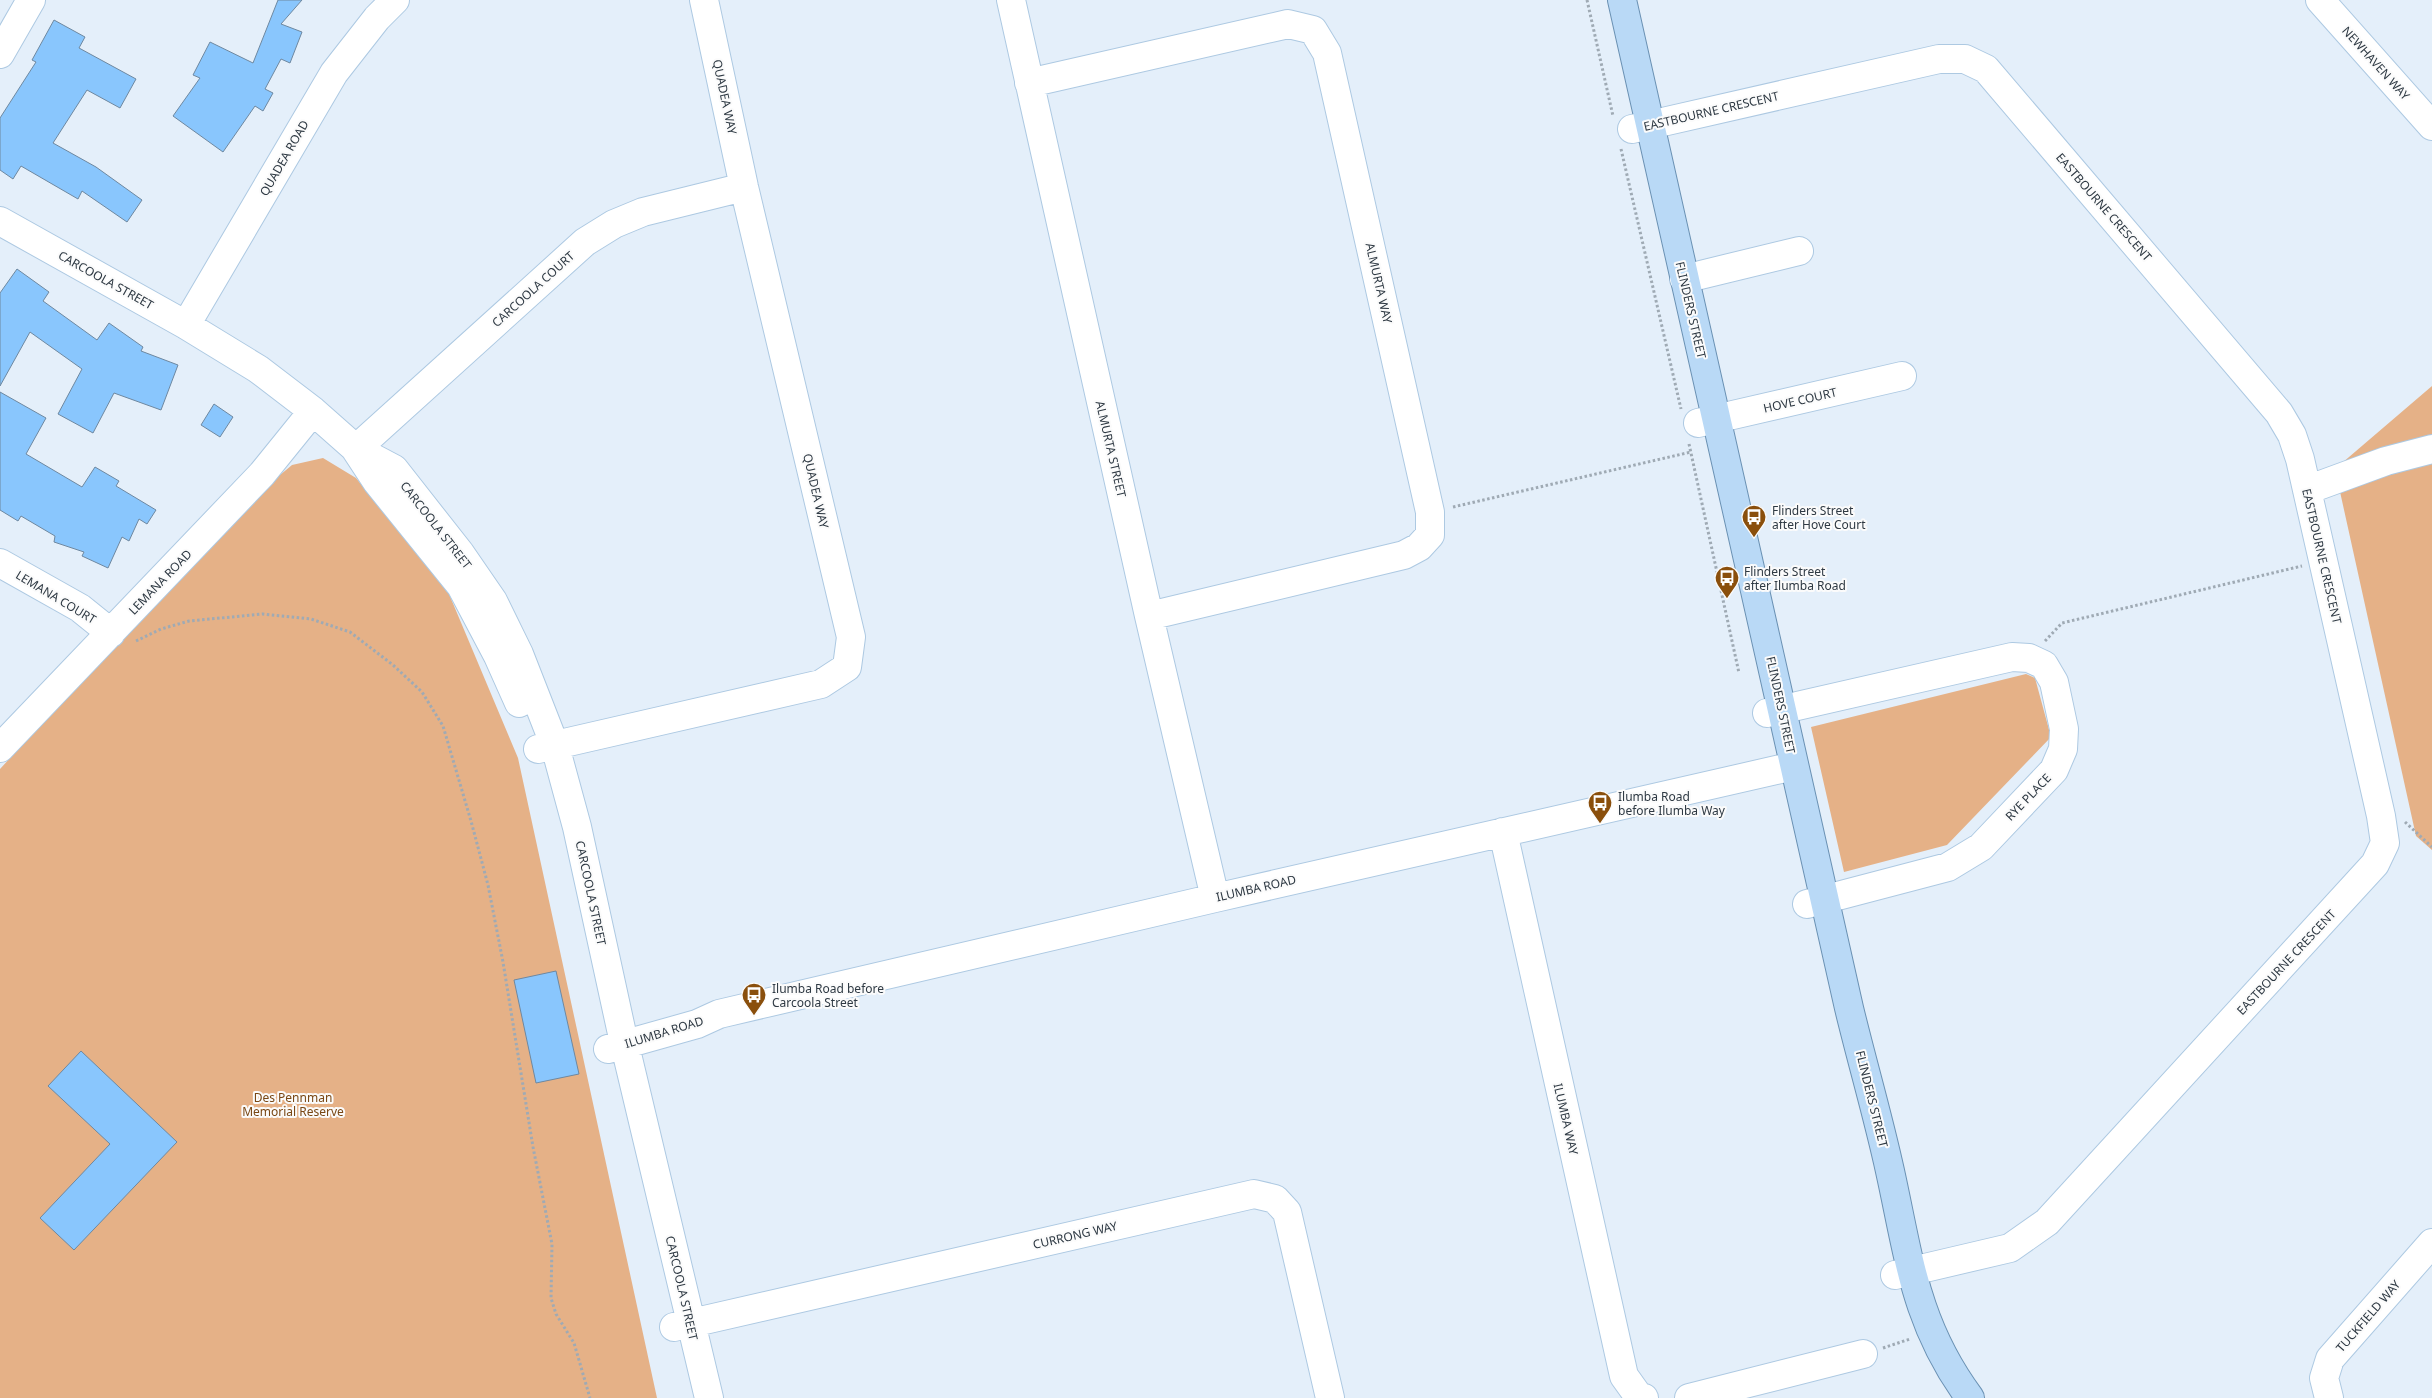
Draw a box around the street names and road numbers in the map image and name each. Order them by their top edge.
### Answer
street label: NEWHAVEN WAY [2338,23,2414,104]
street label: QUADEA WAY [709,58,741,136]
street label: EASTBOURNE CRESCENT [1642,87,1781,135]
street label: QUADEA ROAD [255,117,313,199]
street label: EASTBOURNE CRESCENT [2052,149,2156,265]
street label: ALMURTA WAY [1361,241,1397,325]
street label: CARCOOLA STREET [55,247,157,313]
street label: CARCOOLA COURT [488,247,578,331]
street label: FLINDERS STREET [1672,260,1710,360]
street label: HOVE COURT [1762,383,1839,417]
street label: ALMURTA STREET [1092,399,1130,499]
street label: QUADEA WAY [799,452,833,530]
street label: CARCOOLA STREET [396,478,476,572]
street label: EASTBOURNE CRESCENT [2298,487,2346,626]
street label: LEMANA ROAD [125,546,196,618]
street label: LEMANA COURT [13,566,100,628]
street label: FLINDERS STREET [1762,655,1800,756]
street label: RYE PLACE [2001,770,2055,824]
street label: CARCOOLA STREET [572,839,610,947]
street label: ILUMBA ROAD [1214,870,1298,905]
street label: EASTBOURNE CRESCENT [2233,905,2340,1018]
street label: ILUMBA ROAD [623,1012,706,1052]
street label: FLINDERS STREET [1852,1049,1892,1149]
street label: ILUMBA WAY [1550,1082,1583,1157]
street label: CURRONG WAY [1031,1217,1119,1253]
street label: CARCOOLA STREET [662,1234,702,1342]
street label: TUCKFIELD WAY [2332,1276,2404,1356]

